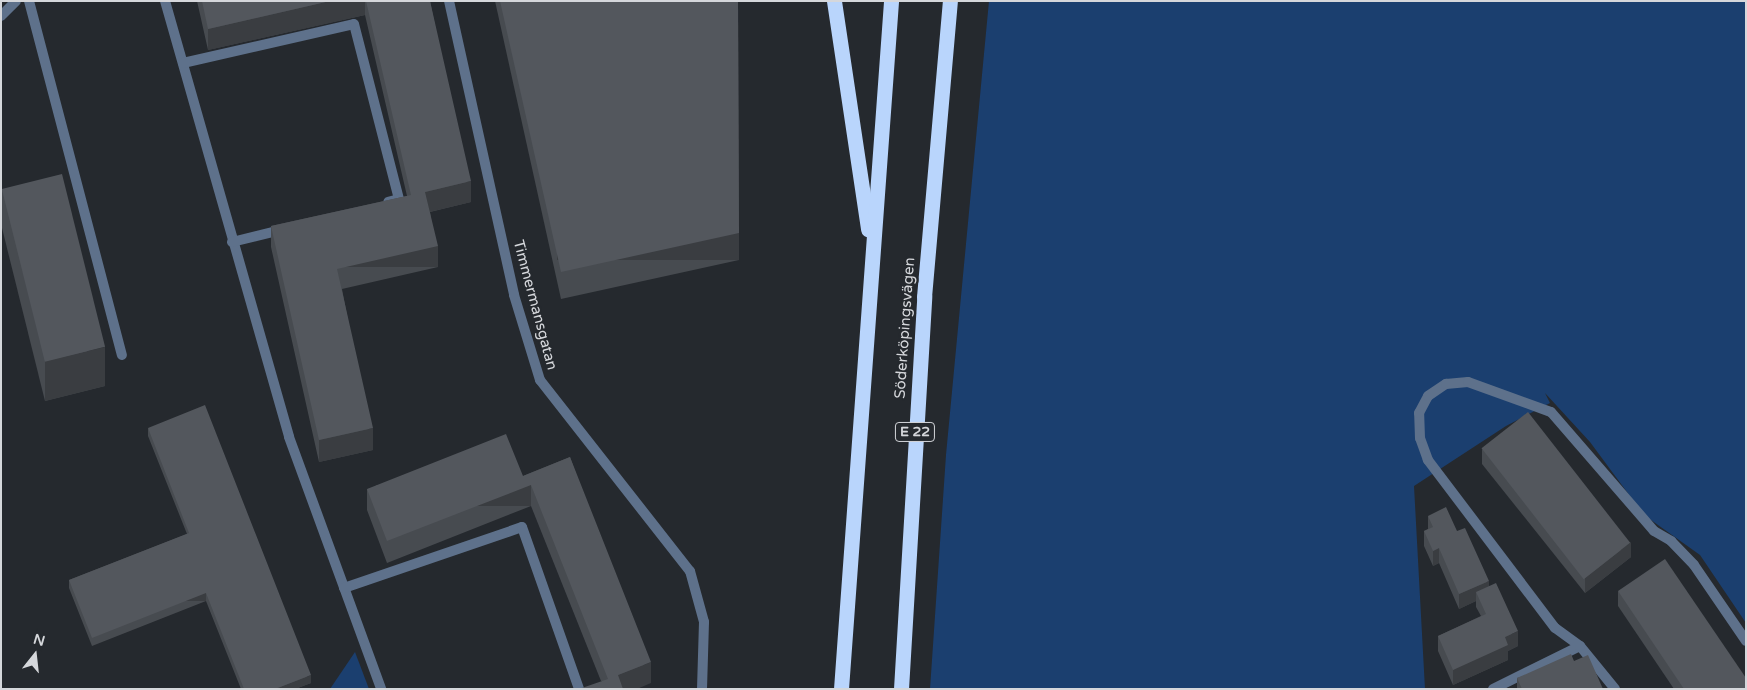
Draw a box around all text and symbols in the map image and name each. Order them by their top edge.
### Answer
street label: Timmermansgatan [509,238,561,372]
street label: Söderköpingsvägen [891,257,919,399]
road number: E 22 [894,421,936,444]
north arrow [10,630,60,680]
text: N [32,630,47,650]

